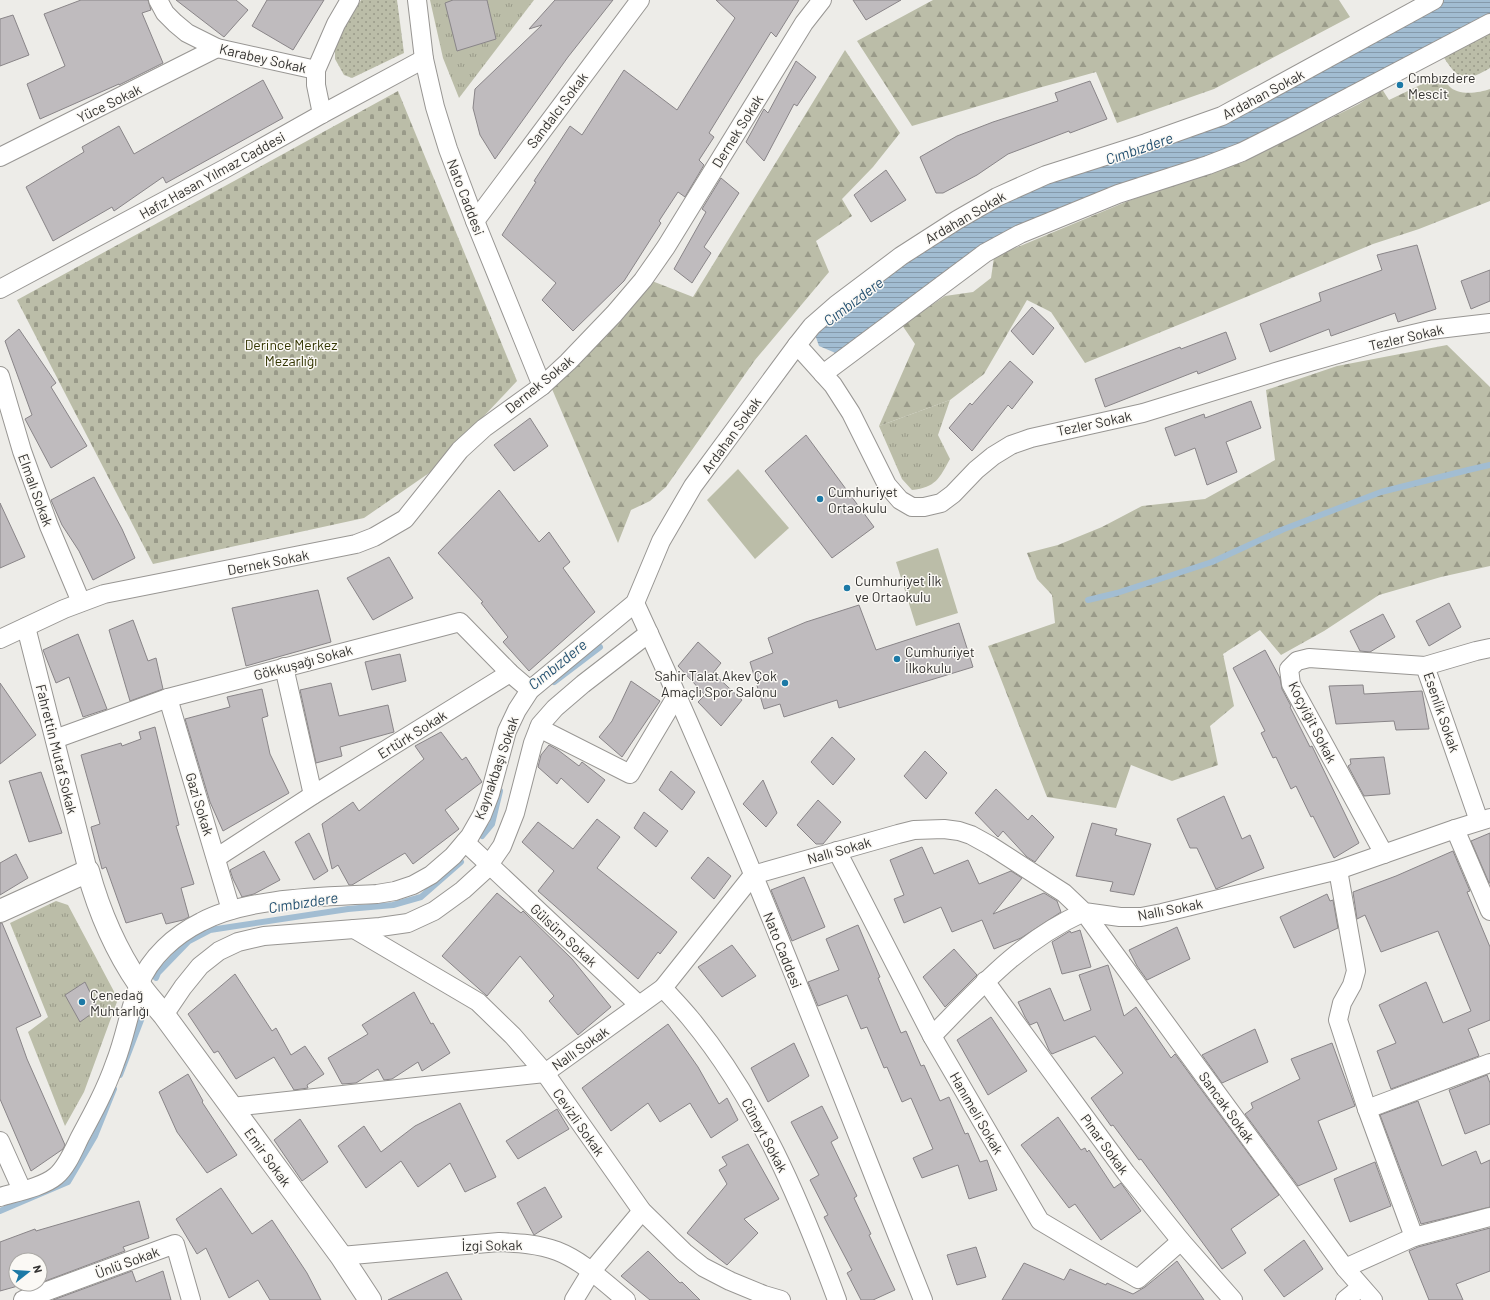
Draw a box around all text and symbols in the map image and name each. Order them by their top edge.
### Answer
street label: Karabey Sokak [218,40,308,76]
street label: Ardahan Sokak [1219,65,1307,123]
street label: Sandalcı Sokak [523,69,591,151]
place label: Cımbızdere Mescit [1408,69,1475,102]
street label: Yüce Sokak [74,80,144,126]
marker: Cımbızdere Mescit [1395,80,1405,90]
street label: Dernek Sokak [708,91,766,171]
street label: Hafız Hasan Yılmaz Caddesi [136,128,288,222]
water label: Cımbızdere [1103,128,1175,168]
street label: Nato Caddesi [444,156,488,238]
street label: Ardahan Sokak [922,187,1008,247]
water label: Cımbızdere [820,273,887,329]
street label: Tezler Sokak [1367,320,1445,354]
park label: Derince Merkez Mezarlığı [245,336,337,369]
street label: Dernek Sokak [501,351,577,417]
street label: Ardahan Sokak [698,394,764,476]
street label: Tezler Sokak [1055,407,1133,439]
street label: Elmalı Sokak [15,451,57,529]
place label: Cumhuriyet Ortaokulu [828,483,898,516]
marker: Cumhuriyet Ortaokulu [815,494,825,504]
street label: Dernek Sokak [226,546,310,578]
place label: Cumhuriyet İlk ve Ortaokulu [855,572,942,605]
marker: Cumhuriyet İlk ve Ortaokulu [842,583,852,593]
water label: Cımbızdere [524,635,590,693]
street label: Gökkuşağı Sokak [252,641,354,683]
place label: Cumhuriyet İlkokulu [905,643,975,676]
marker: Cumhuriyet İlkokulu [892,654,902,664]
place label: Sahir Talat Akev Çok Amaçlı Spor Salonu [654,667,777,700]
street label: Esenlik Sokak [1420,670,1464,754]
marker: Sahir Talat Akev Çok Amaçlı Spor Salonu [780,678,790,688]
street label: Koçyiğit Sokak [1285,678,1341,766]
street label: Fahrettin Mutaf Sokak [33,682,81,816]
street label: Ertürk Sokak [374,706,450,762]
street label: Kaynakbaşı Sokak [470,714,522,822]
street label: Gazi Sokak [182,770,218,838]
street label: Nallı Sokak [805,833,873,867]
water label: Cımbızdere [267,888,339,916]
street label: Nallı Sokak [1136,894,1204,924]
street label: Gülsüm Sokak [527,900,601,970]
street label: Nato Caddesi [760,910,806,990]
place label: Çenedağ Muhtarlığı [90,986,149,1019]
marker: Çenedağ Muhtarlığı [77,997,87,1007]
street label: Nallı Sokak [548,1022,612,1074]
street label: Sancak Sokak [1195,1068,1259,1146]
street label: Hanımeli Sokak [947,1069,1007,1157]
street label: Cevizli Sokak [549,1085,609,1159]
street label: Cüneyt Sokak [738,1095,792,1175]
street label: Pınar Sokak [1077,1110,1133,1178]
street label: Emir Sokak [241,1124,295,1190]
street label: İzgi Sokak [462,1236,522,1254]
street label: Ünlü Sokak [93,1243,161,1281]
north arrow [8,1252,48,1292]
text: N [31,1264,45,1274]

